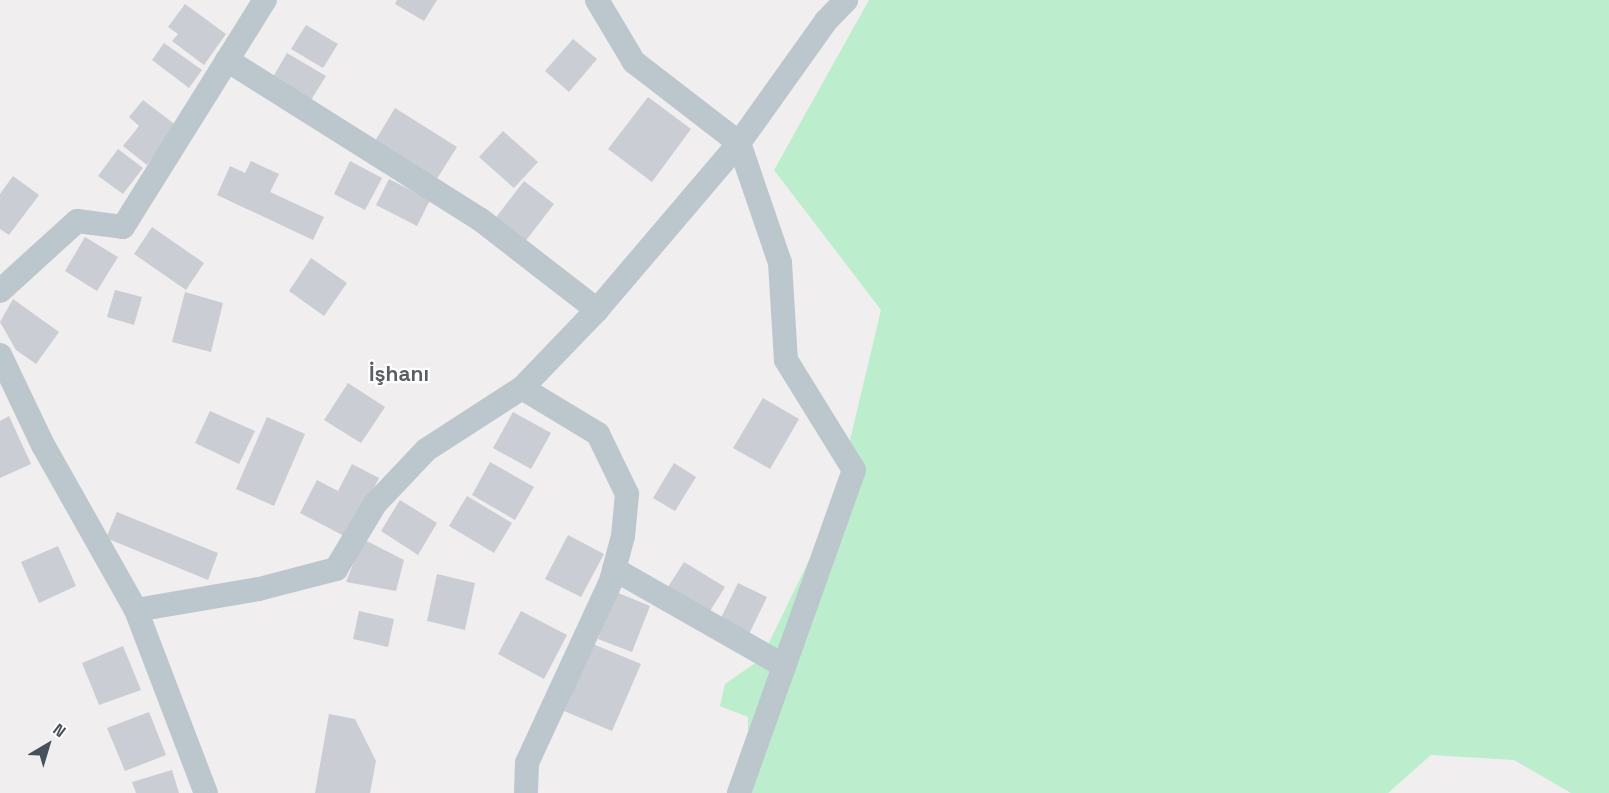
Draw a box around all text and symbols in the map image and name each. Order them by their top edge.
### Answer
district label: İşhanı [369,361,429,387]
north arrow [18,715,78,775]
text: N [49,719,70,742]

